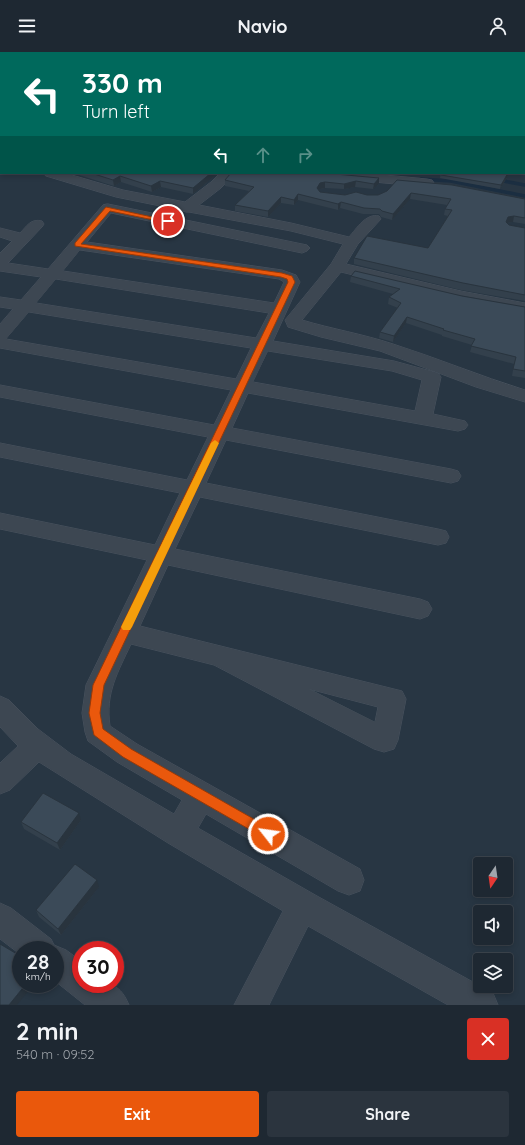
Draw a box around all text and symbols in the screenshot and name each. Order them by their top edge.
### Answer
icon: menu [16,15,38,37]
text: Navio [238,15,287,38]
icon: person [487,15,509,37]
text: 330 m [82,65,163,100]
icon: left [16,68,68,120]
text: Turn left [82,100,150,123]
icon: left [210,144,232,166]
icon: ahead [252,144,274,166]
icon: right [294,144,316,166]
pin [151,204,185,238]
icon: arrive [157,210,179,232]
position arrow [247,813,289,855]
north arrow [473,857,513,897]
map controls [473,857,513,993]
button: sound [473,905,513,945]
speed limit sign: 30 [72,941,124,993]
text: 28 [27,949,49,974]
button: layers [473,953,513,993]
text: km/h [25,970,51,983]
text: 2 min [16,1016,78,1046]
button: close [467,1018,509,1060]
text: 540 m · 09:52 [16,1046,94,1062]
button: Exit [16,1091,259,1137]
button: Share [267,1091,509,1137]

